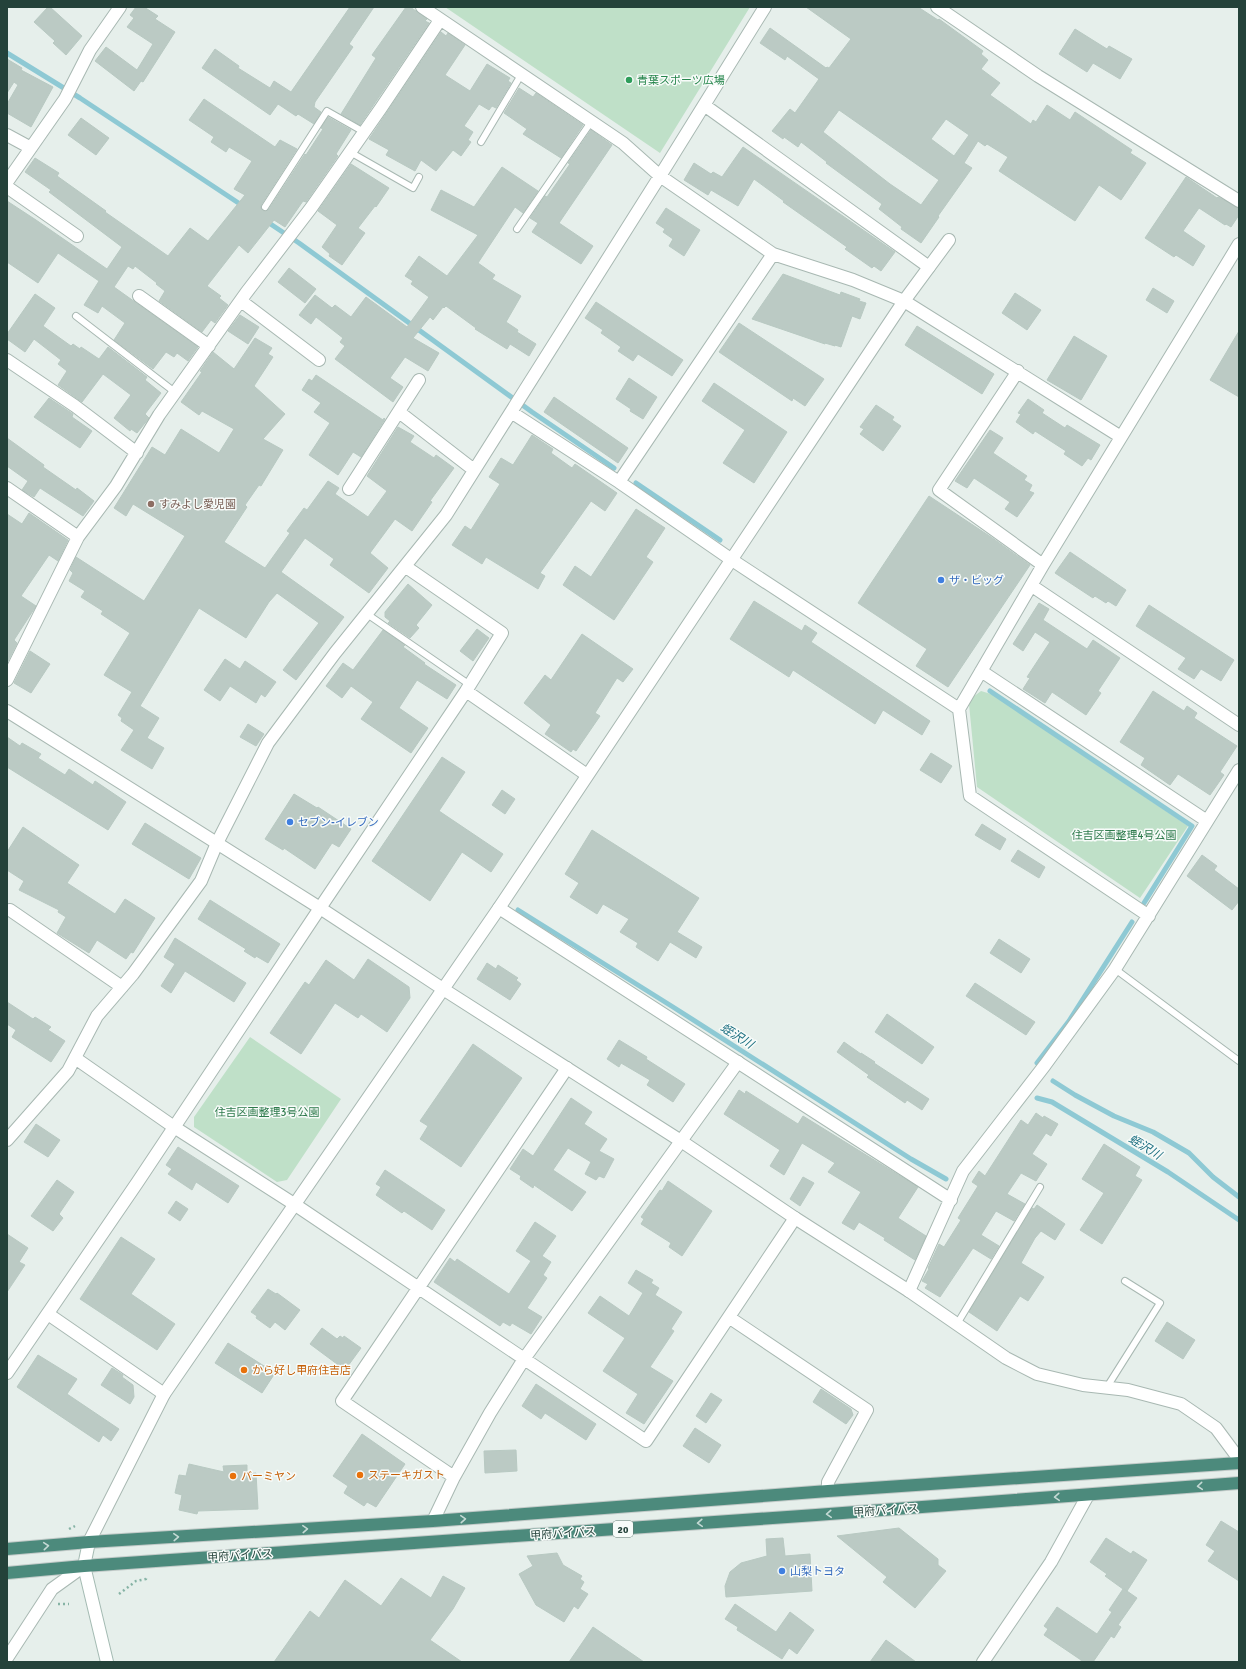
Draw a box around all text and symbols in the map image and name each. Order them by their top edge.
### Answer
place label: 青葉スポーツ広場 [637,74,725,87]
marker: 青葉スポーツ広場 [624,75,634,85]
place label: すみよし愛児園 [159,498,236,511]
marker: すみよし愛児園 [146,499,156,509]
place label: ザ・ビッグ [949,574,1004,587]
marker: ザ・ビッグ [936,575,946,585]
place label: セブン-イレブン [298,816,379,829]
marker: セブン-イレブン [285,817,295,827]
park label: 住吉区画整理4号公園 [1072,829,1176,842]
water label: 蛭沢川 [717,1021,758,1053]
park label: 住吉区画整理3号公園 [215,1106,319,1119]
water label: 蛭沢川 [1125,1132,1166,1164]
place label: から好し甲府住吉店 [252,1364,351,1377]
marker: から好し甲府住吉店 [239,1365,249,1375]
place label: ステーキガスト [368,1469,445,1482]
place label: バーミヤン [241,1470,296,1483]
marker: ステーキガスト [355,1470,365,1480]
marker: バーミヤン [228,1471,238,1481]
one-way arrow [1197,1482,1203,1491]
one-way arrow [1054,1493,1060,1502]
street label: 甲府バイパス [853,1502,919,1519]
one-way arrow [826,1510,832,1519]
one-way arrow [460,1514,466,1523]
one-way arrow [696,1519,703,1528]
road number: 20 [613,1521,633,1537]
one-way arrow [302,1524,308,1533]
street label: 甲府バイパス [530,1525,596,1542]
one-way arrow [172,1532,179,1541]
one-way arrow [43,1542,49,1551]
street label: 甲府バイパス [207,1547,273,1564]
place label: 山梨トヨタ [790,1565,845,1578]
marker: 山梨トヨタ [777,1566,787,1576]

